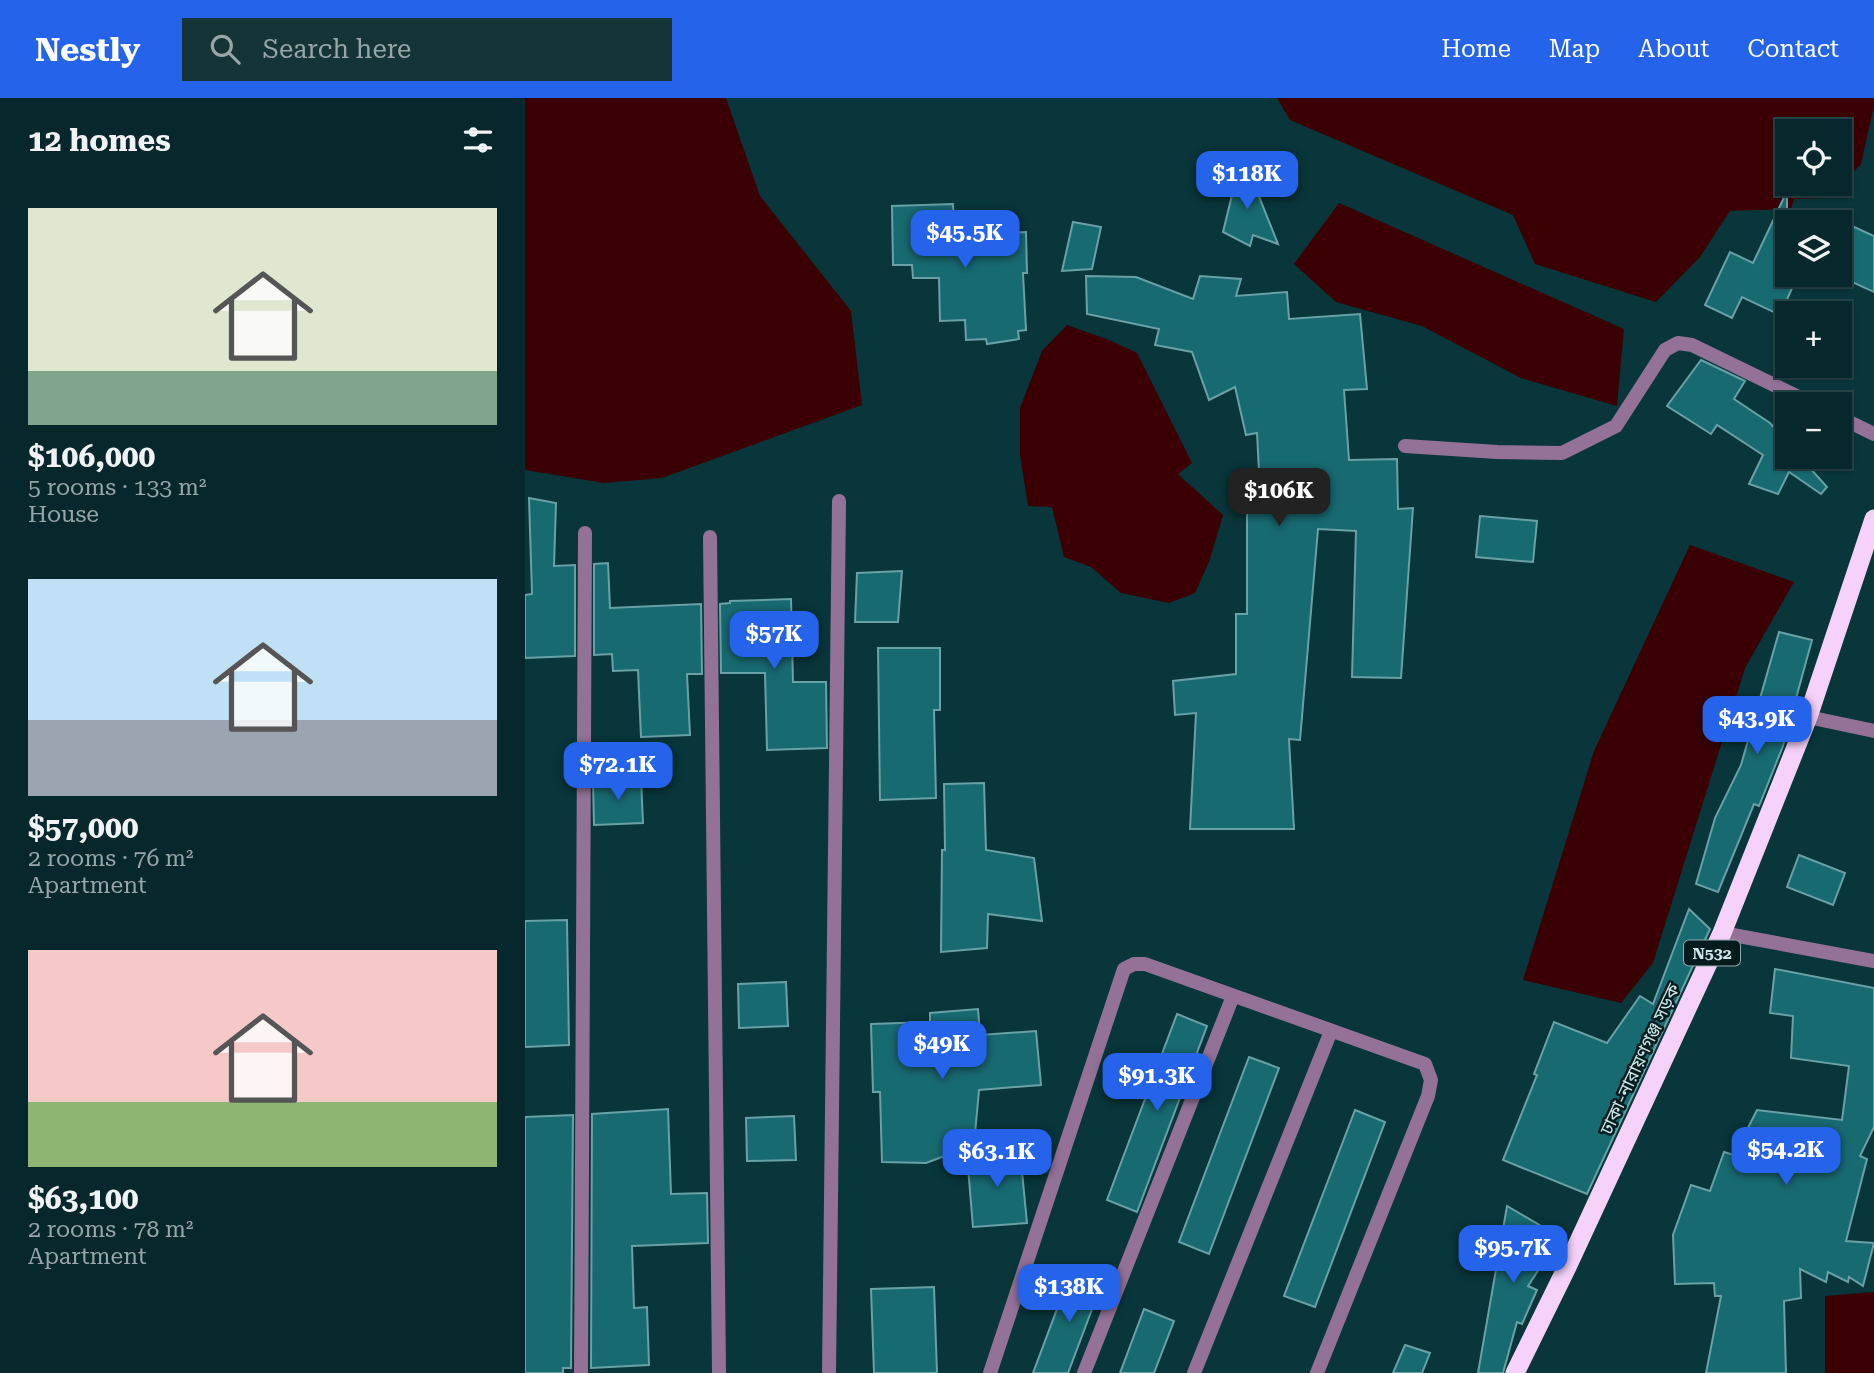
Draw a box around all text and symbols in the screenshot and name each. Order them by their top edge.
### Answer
search box [182,18,672,81]
text: Nestly [35,30,140,69]
icon: search [206,30,244,68]
text: Search here [262,34,411,64]
text: Home [1441,35,1511,63]
text: Map [1549,35,1600,63]
text: About [1638,35,1709,63]
text: Contact [1747,35,1839,63]
map controls [1775,119,1852,469]
button: locate [1775,119,1852,196]
icon: filters [459,121,497,159]
text: 12 homes [28,123,171,158]
pin: $118K [1198,152,1296,211]
text: $118K [1212,160,1282,187]
button: layers [1775,210,1852,287]
pin: $45.5K [908,211,1022,270]
text: $45.5K [927,219,1003,246]
icon: home [200,253,326,379]
button: + [1775,301,1852,378]
button: − [1775,392,1852,469]
text: $106,000 [28,439,155,474]
pin: $106K [1230,468,1328,528]
text: 5 rooms · 133 m² [28,474,206,501]
text: $106K [1244,477,1314,504]
text: House [28,501,99,528]
pin: $57K [733,612,815,671]
text: $57K [746,620,802,647]
icon: home [200,624,326,750]
pin: $43.9K [1700,696,1814,756]
text: $43.9K [1719,705,1795,732]
pin: $72.1K [561,742,675,802]
text: $72.1K [580,751,656,778]
text: $57,000 [28,810,139,845]
text: 2 rooms · 76 m² [28,845,194,872]
text: Apartment [28,872,147,899]
road number: N532 [1684,940,1740,966]
street label: ঢাকা-নারায়ণগঞ্জ সড়ক [1595,980,1684,1138]
icon: home [200,995,326,1121]
pin: $49K [901,1021,983,1081]
text: $49K [914,1030,970,1057]
pin: $91.3K [1100,1054,1214,1113]
text: $91.3K [1119,1062,1195,1089]
pin: $54.2K [1729,1128,1843,1187]
pin: $63.1K [940,1130,1054,1189]
text: $54.2K [1748,1136,1824,1163]
text: $63.1K [959,1138,1035,1165]
text: $63,100 [28,1181,139,1216]
text: 2 rooms · 78 m² [28,1216,194,1243]
pin: $95.7K [1456,1226,1570,1285]
text: $95.7K [1475,1234,1551,1261]
text: Apartment [28,1243,147,1270]
pin: $138K [1020,1264,1118,1324]
text: $138K [1034,1273,1104,1300]

